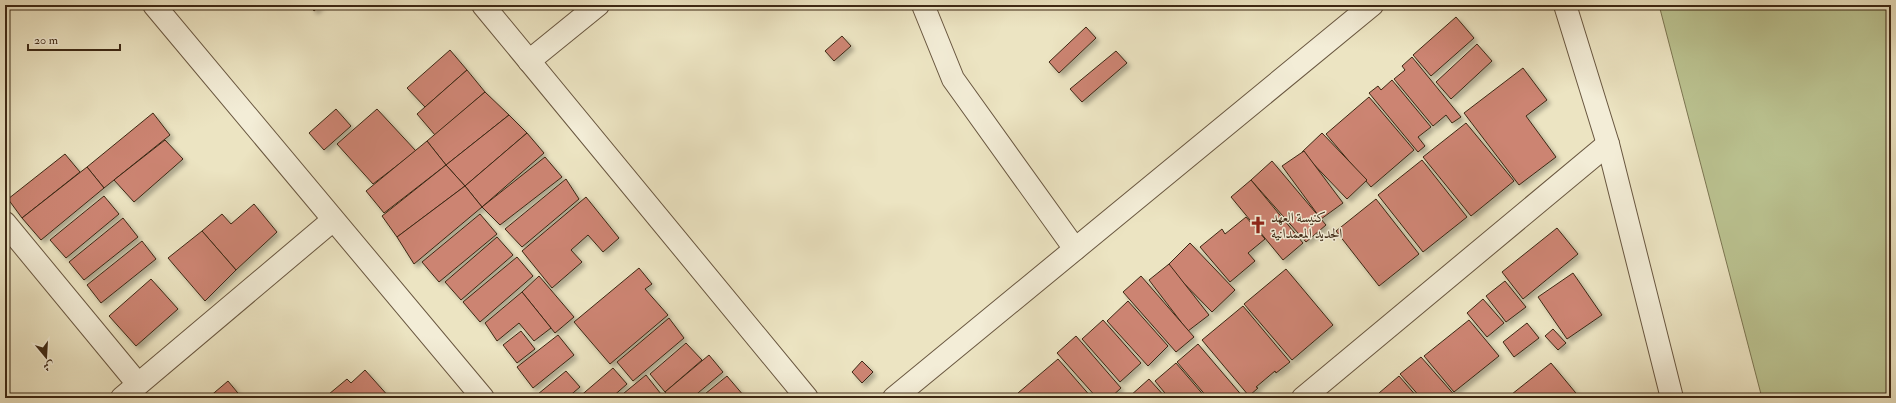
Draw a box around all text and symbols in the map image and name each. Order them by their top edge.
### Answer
scale bar [28,26,120,52]
text: 20 m [34,33,59,48]
place label: كنيسة العهد الجديد المعمدانية [1271,209,1342,242]
church icon: كنيسة العهد الجديد المعمدانية [1248,215,1268,235]
north arrow [26,337,66,377]
text: ش [42,358,56,374]

